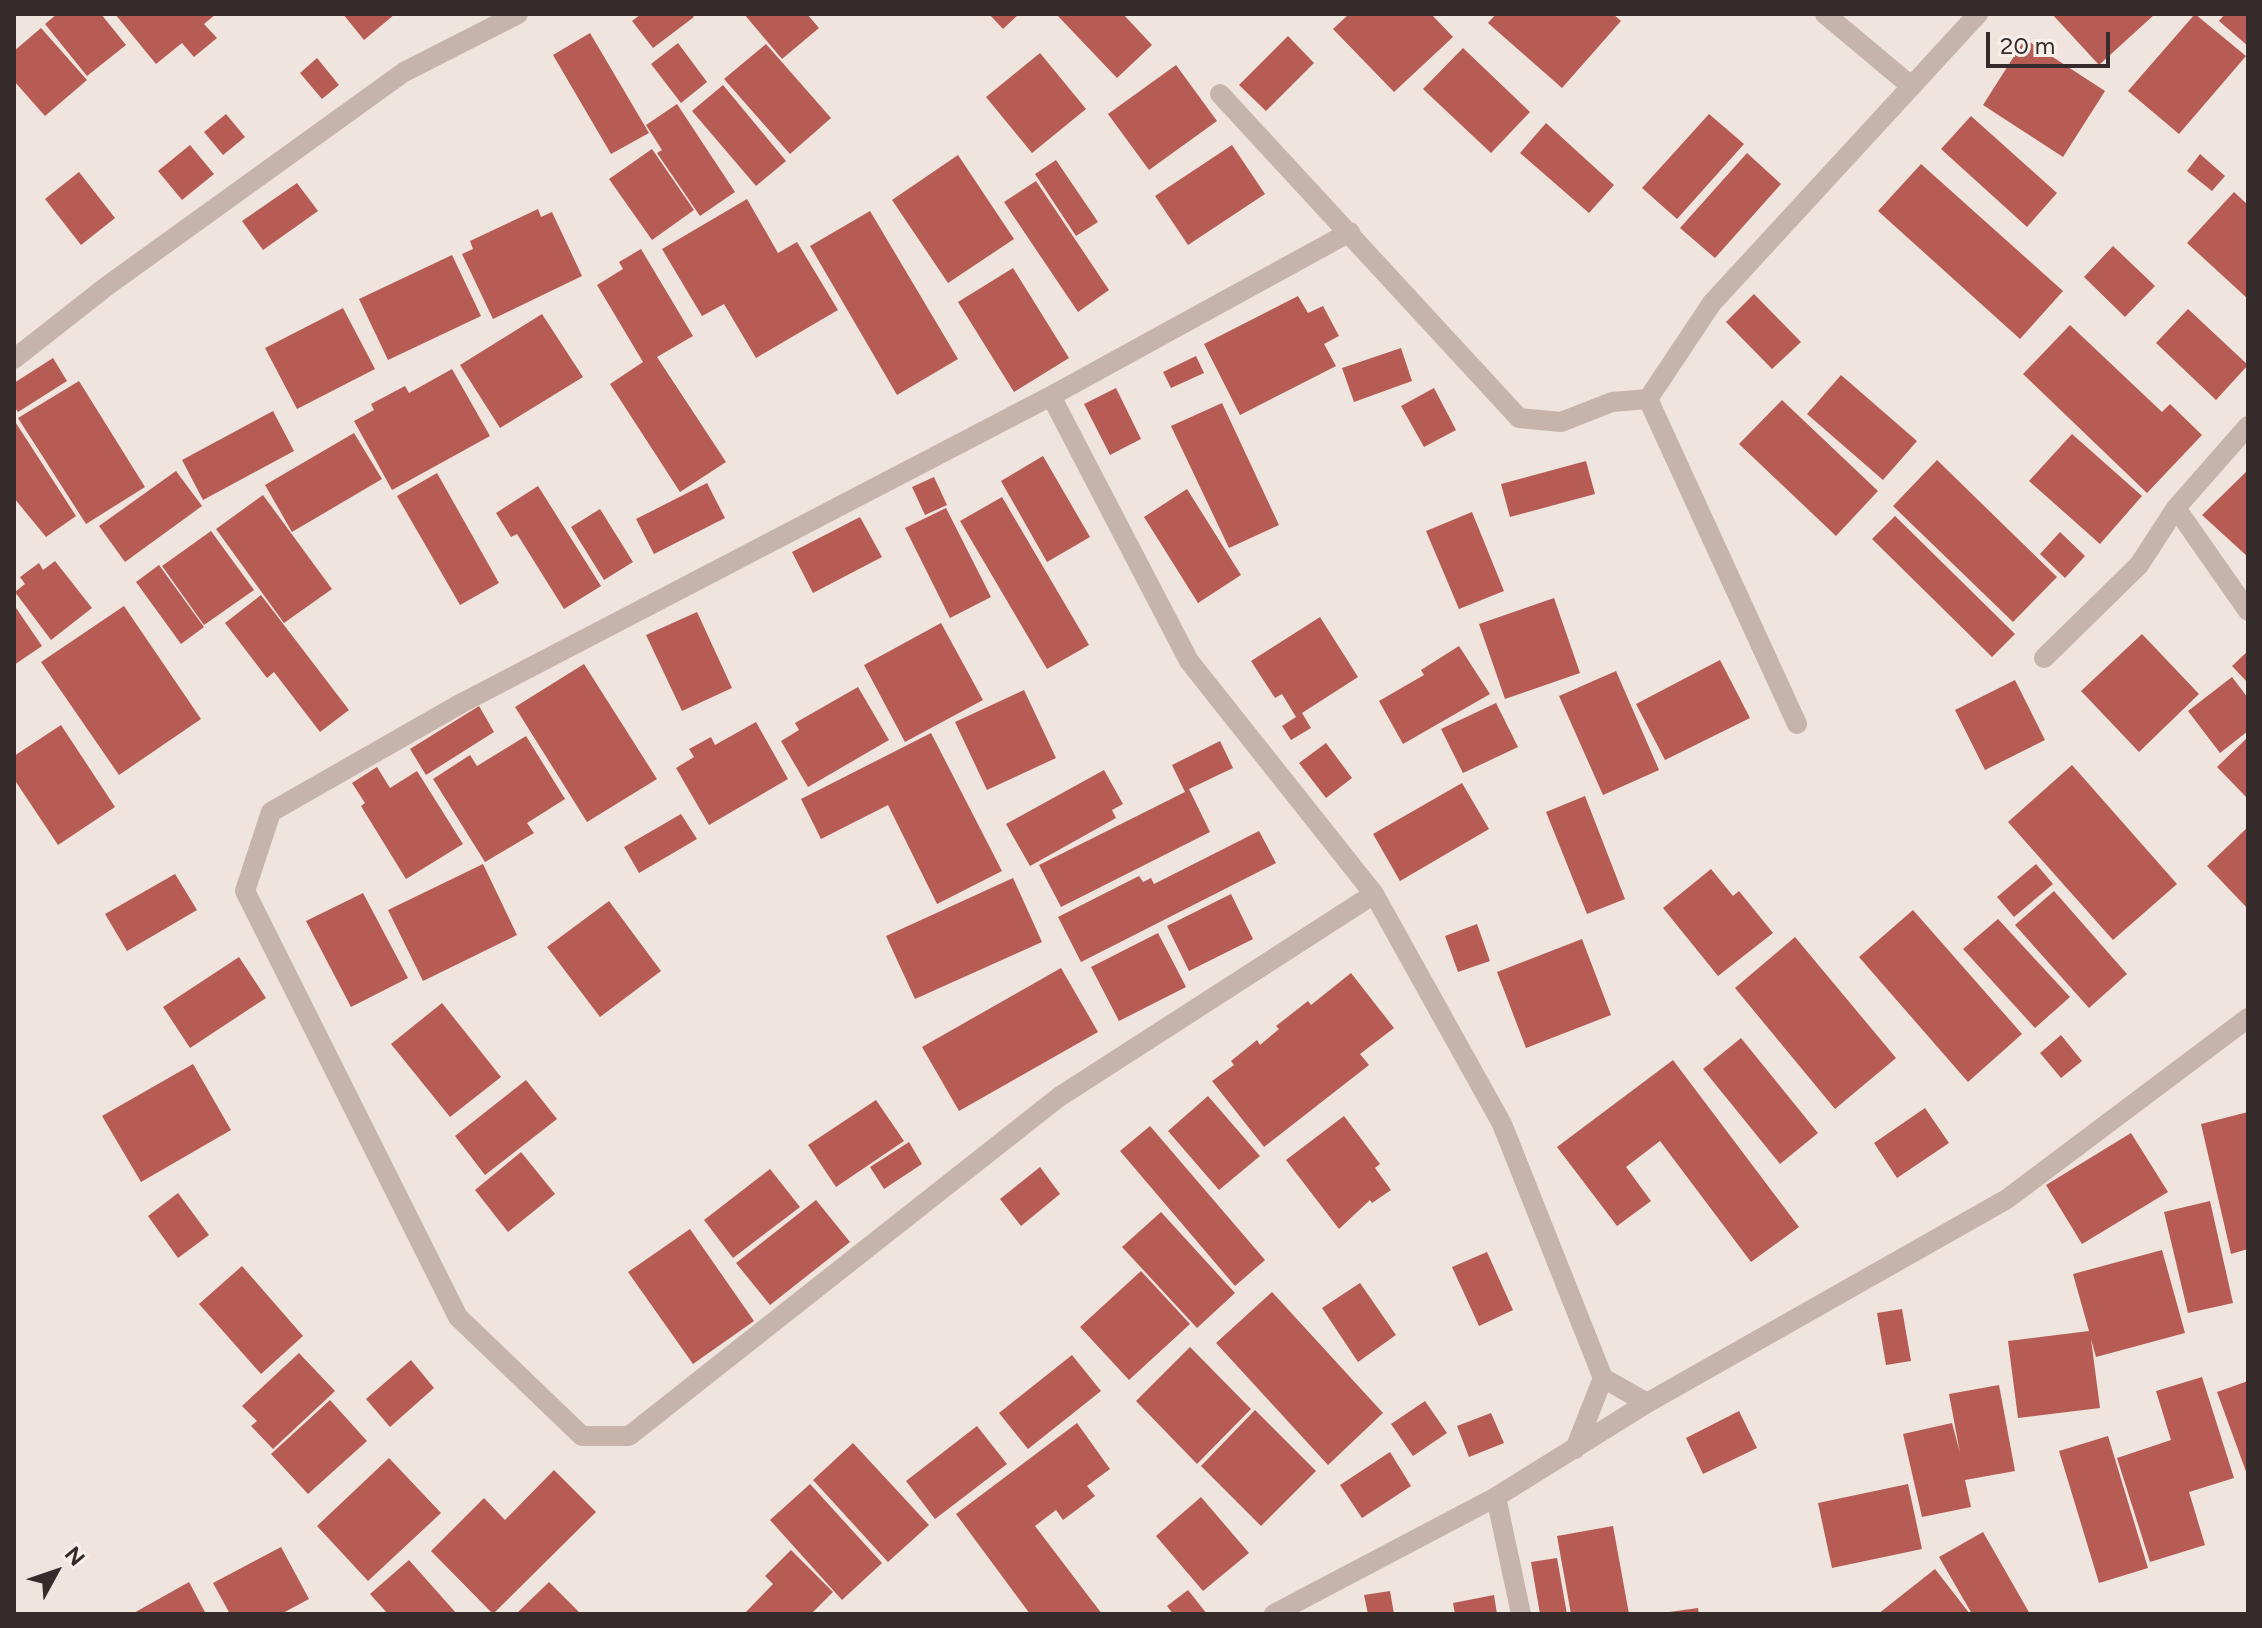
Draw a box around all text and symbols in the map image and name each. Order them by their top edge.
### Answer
scale bar [1990,16,2114,66]
text: 20 m [2000,31,2055,60]
north arrow [16,1532,96,1612]
text: N [59,1541,91,1571]

